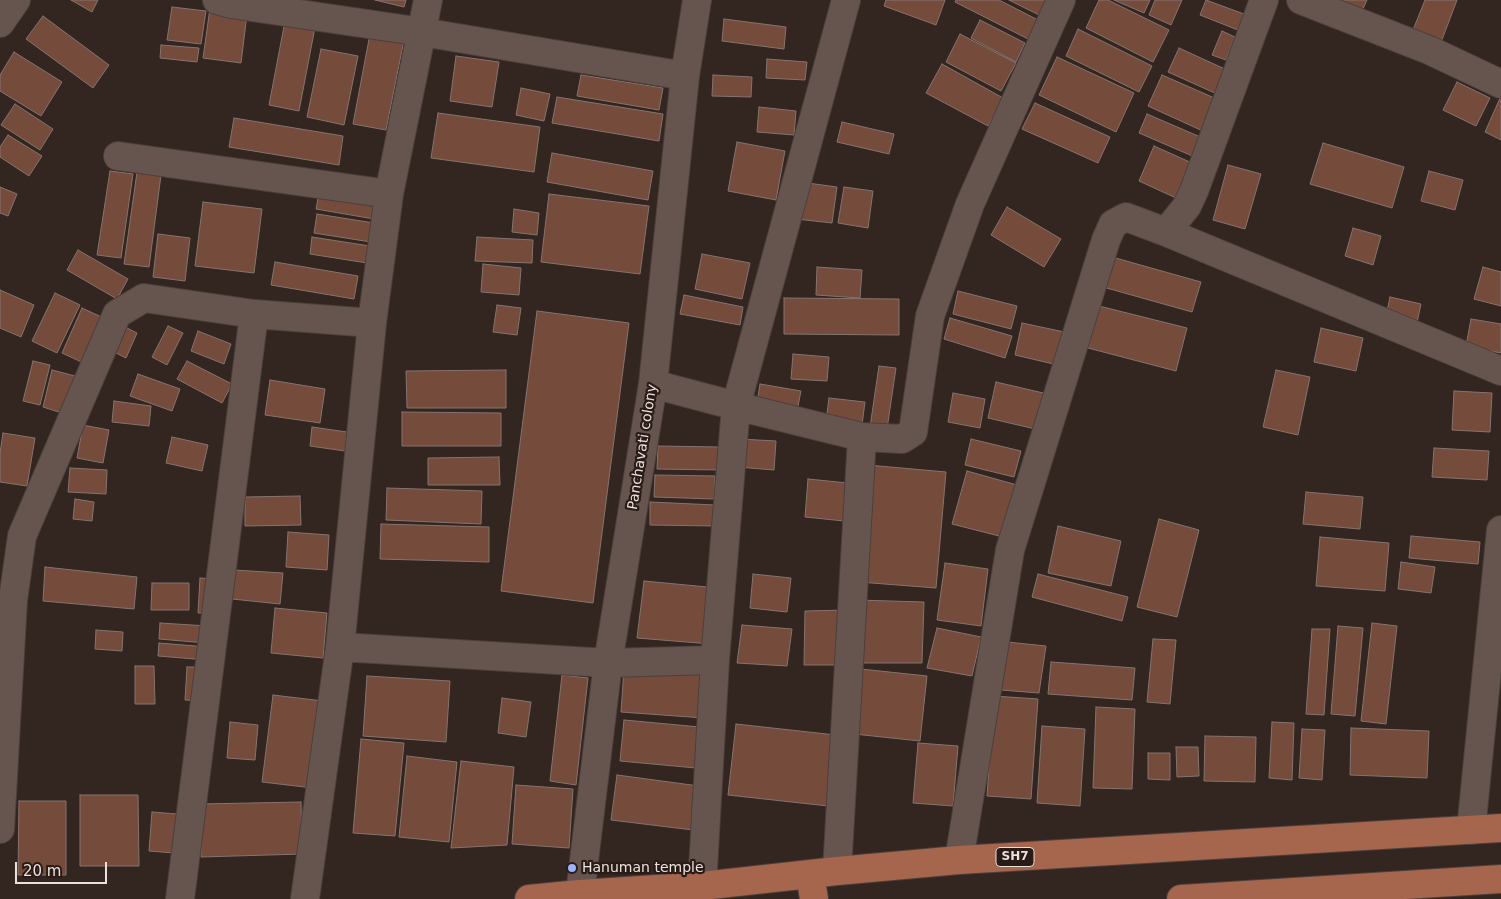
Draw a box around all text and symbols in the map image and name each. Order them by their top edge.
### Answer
street label: Panchavati colony [625,383,661,511]
road number: SH7 [996,848,1034,866]
scale bar [18,852,110,884]
place label: Hanuman temple [582,860,704,876]
text: 20 m [23,862,61,880]
marker: Hanuman temple [566,862,578,874]

